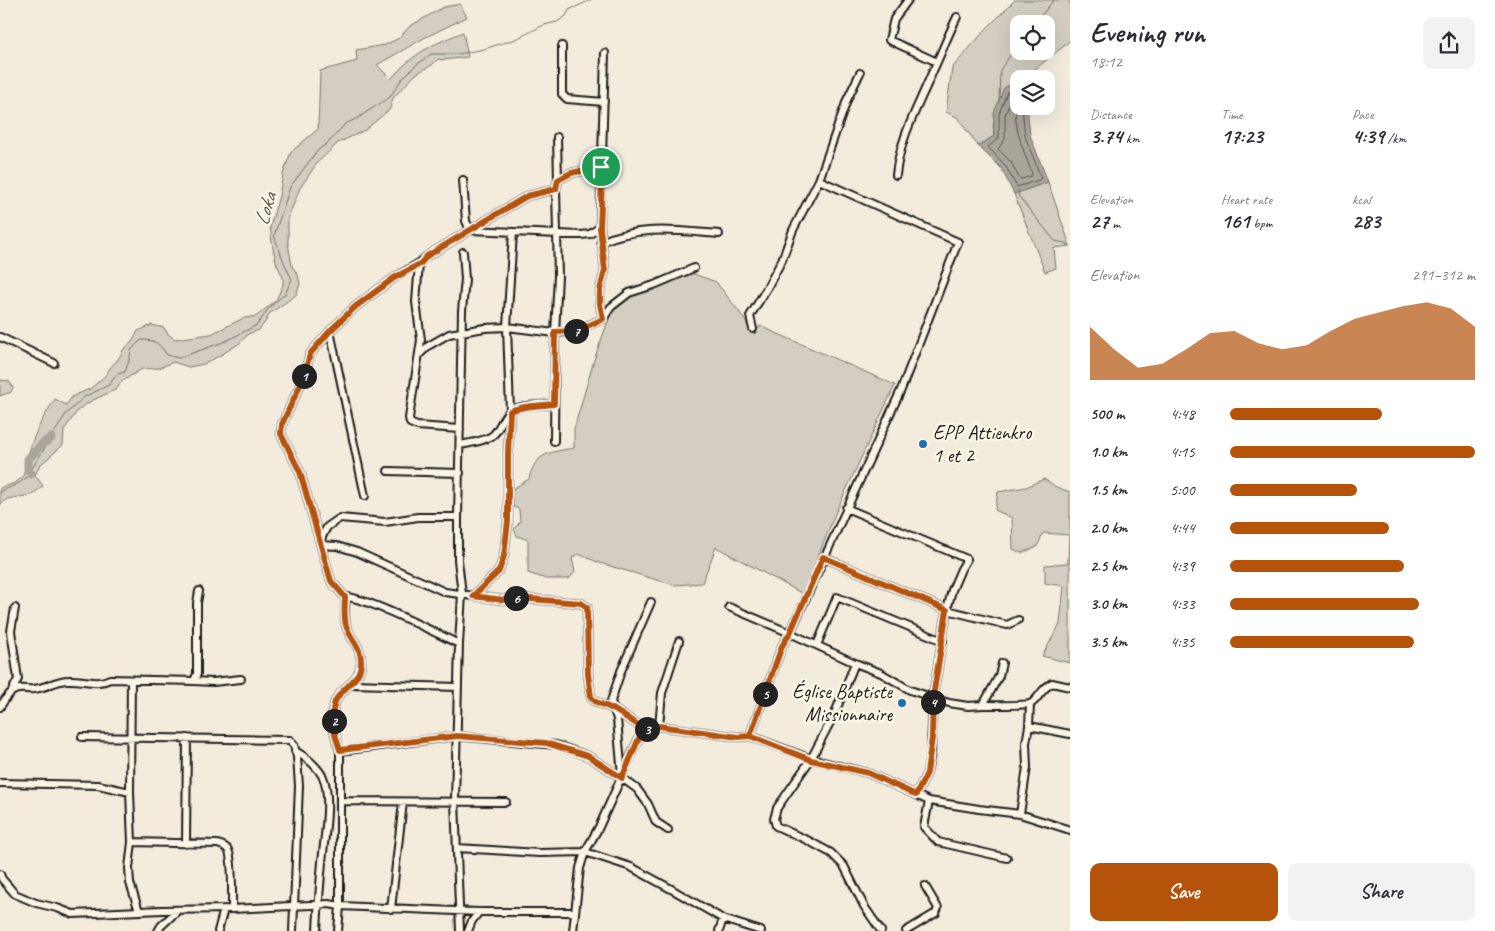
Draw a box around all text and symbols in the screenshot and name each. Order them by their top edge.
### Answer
map controls [1010,15,1055,115]
button: locate [1010,15,1055,60]
text: Evening run [1090,15,1205,50]
button: share [1423,17,1475,69]
text: 18:12 [1090,52,1122,72]
button: layers [1010,70,1055,115]
text: Distance [1090,106,1132,123]
text: Time [1221,106,1242,123]
text: Pace [1352,106,1374,123]
text: 3.74 [1090,123,1122,149]
text: 17:23 [1221,123,1263,149]
text: 4:39 [1352,123,1384,149]
text: km [1122,130,1140,147]
text: /km [1384,130,1406,147]
pin [580,146,622,188]
icon: arrive [587,153,615,181]
water label: Loka [248,187,283,228]
text: Elevation [1090,191,1133,208]
text: Heart rate [1221,191,1272,208]
text: kcal [1352,191,1371,208]
text: 27 [1090,208,1109,234]
text: 161 [1221,208,1250,234]
text: 283 [1352,208,1380,234]
text: m [1109,215,1120,232]
text: bpm [1250,215,1272,232]
text: Elevation [1090,265,1139,285]
text: 291–312 m [1412,265,1475,285]
pin: 7 [564,318,588,344]
text: 7 [573,323,580,340]
pin: 1 [292,364,316,388]
text: 1 [301,368,308,385]
text: 500 m [1090,404,1124,424]
text: 4:48 [1170,404,1195,424]
place label: EPP Attienkro 1 et 2 [933,420,1032,468]
marker: EPP Attienkro 1 et 2 [917,438,929,450]
text: 1.0 km [1090,442,1127,462]
text: 4:15 [1170,442,1195,462]
text: 1.5 km [1090,480,1127,500]
text: 5:00 [1170,480,1195,500]
text: 2.0 km [1090,518,1127,538]
text: 4:44 [1170,518,1195,538]
text: 2.5 km [1090,556,1127,576]
text: 4:39 [1170,556,1195,576]
pin: 6 [504,586,528,610]
text: 6 [513,590,520,607]
text: 3.0 km [1090,594,1127,614]
text: 4:33 [1170,594,1195,614]
text: 3.5 km [1090,632,1127,652]
text: 4:35 [1170,632,1195,652]
place label: Église Baptiste Missionnaire [792,679,893,727]
pin: 5 [752,682,778,706]
text: 5 [762,686,769,703]
pin: 4 [920,690,946,714]
text: 4 [930,694,937,711]
marker: Église Baptiste Missionnaire [896,697,908,709]
pin: 2 [322,708,346,734]
text: 2 [331,713,338,730]
pin: 3 [634,716,660,742]
text: 3 [644,721,651,738]
button: Save [1090,863,1278,921]
button: Share [1288,863,1475,921]

